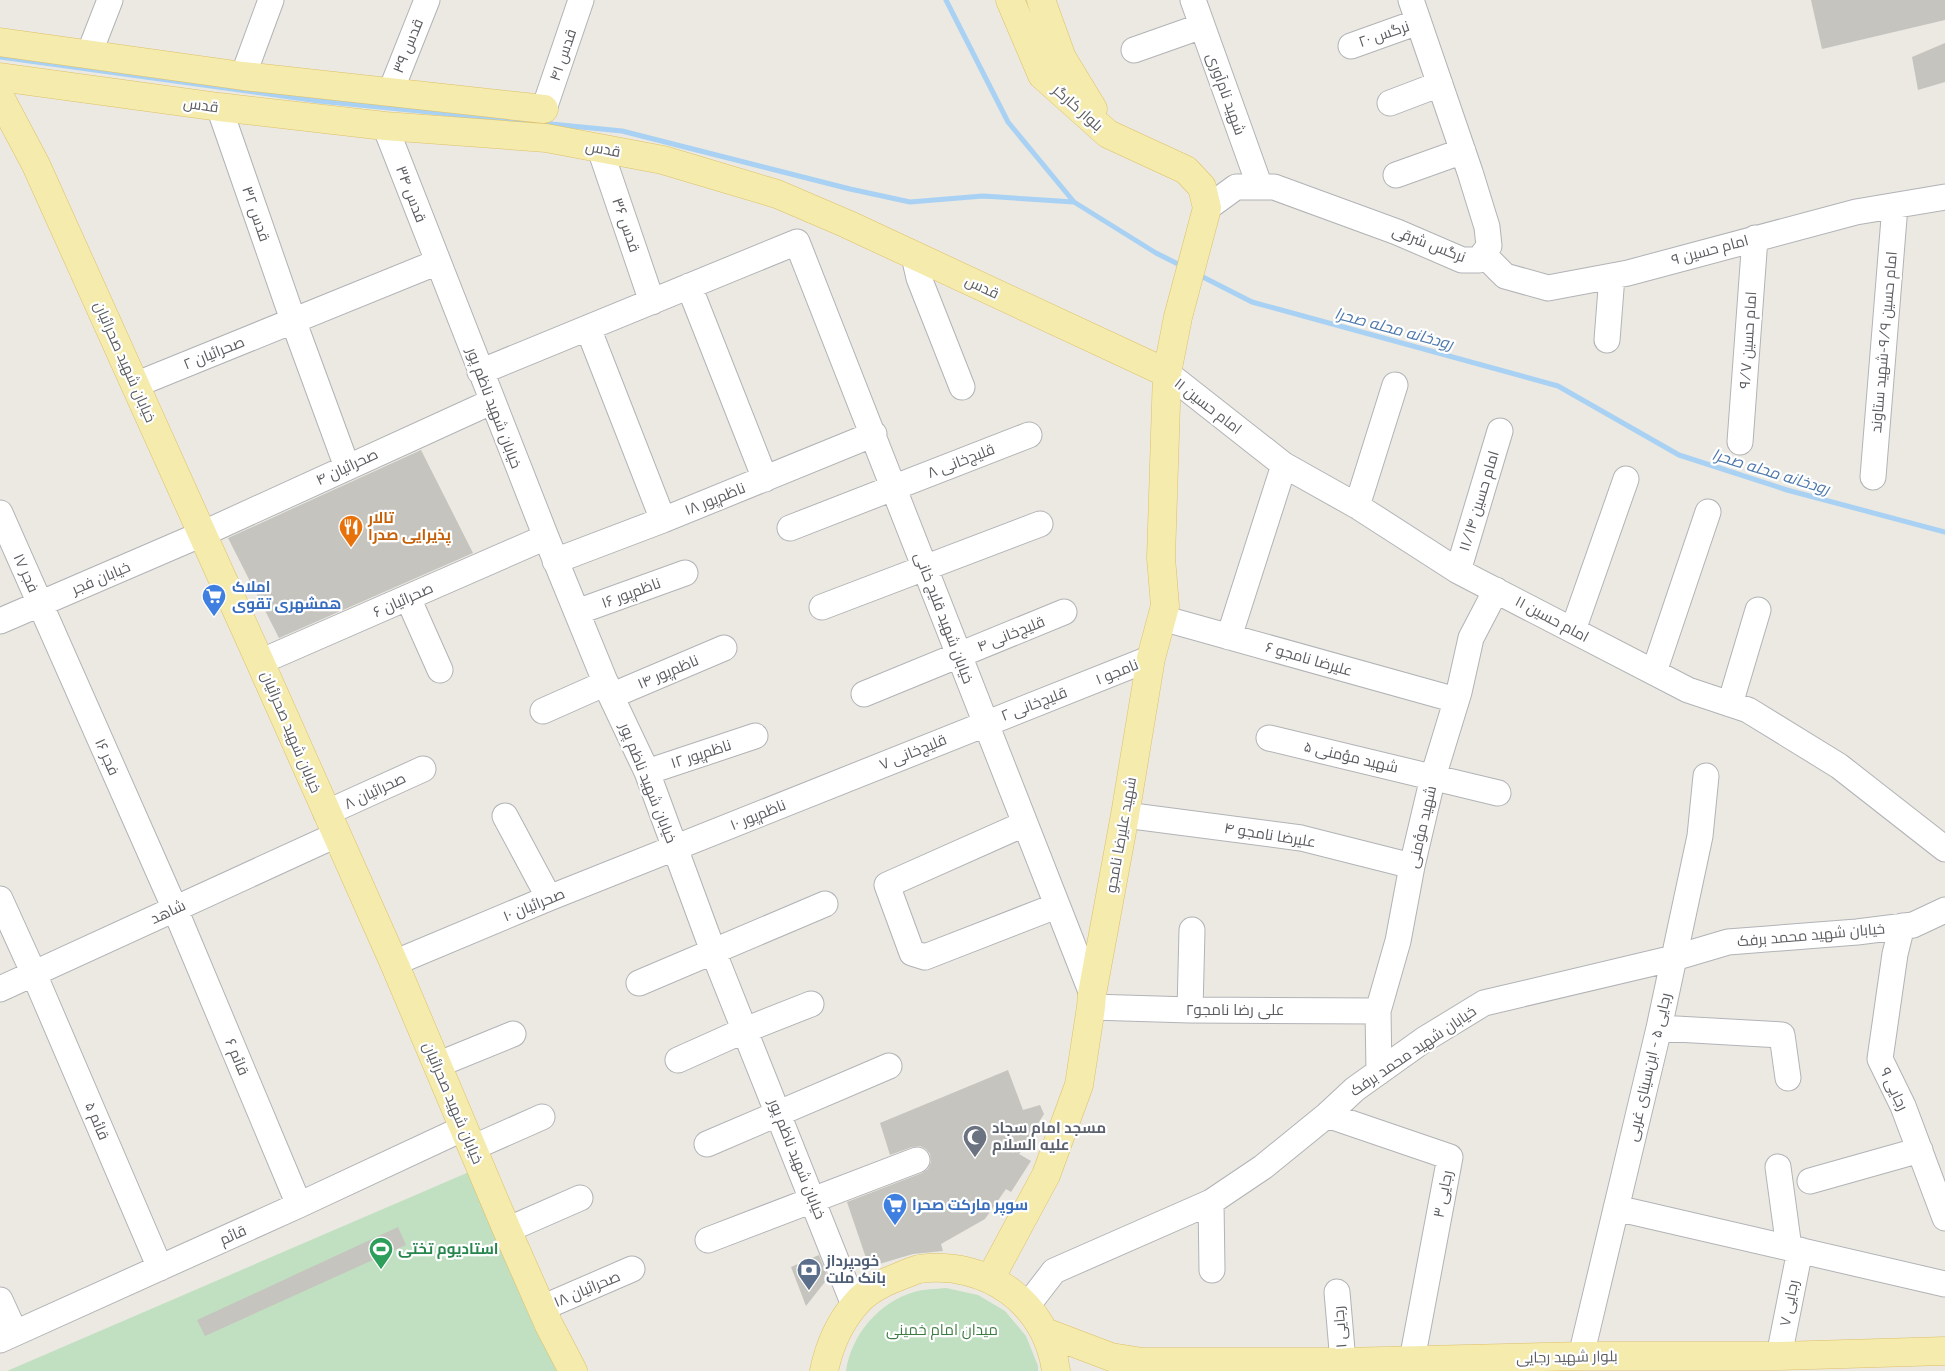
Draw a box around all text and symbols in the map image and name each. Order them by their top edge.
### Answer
street label: قدس ۳۹ [389,16,428,76]
street label: نرگس ۲۰ [1356,17,1412,52]
street label: قدس ۴۱ [546,27,581,84]
street label: شهید نام‌آوری [1202,51,1249,138]
street label: بلوار کارگر [1048,80,1107,135]
street label: قدس [182,94,220,117]
street label: قدس [584,137,622,162]
street label: قدس ۳۴ [391,163,430,225]
street label: قدس ۳۲ [237,184,274,244]
street label: قدس ۳۶ [607,195,644,255]
street label: نرگس شرقی [1389,222,1468,267]
street label: امام حسین ۹ [1669,231,1751,270]
street label: امام حسین ۹/۹-شهید ستاوند [1867,250,1902,434]
street label: قدس [962,271,1002,304]
street label: امام حسین ۹/۷ [1736,291,1761,389]
street label: خیابان شهید صحرائیان [89,299,160,426]
water label: رودخانه محله صحرا [1333,304,1457,354]
street label: صحرائیان ۲ [181,333,248,374]
street label: خیابان شهید ناظم پور [461,344,525,471]
street label: امام حسین ۱۱ [1170,374,1245,439]
street label: قلیچ‌خانی ۸ [925,440,998,484]
street label: صحرائیان ۴ [313,445,381,490]
water label: رودخانه محله صحرا [1710,445,1834,499]
street label: امام حسین ۱۱/۱۴ [1455,449,1504,554]
street label: ناظم‌پور ۱۸ [682,479,748,520]
place label: تالار پذیرایی صدرا [367,509,451,546]
restaurant icon: تالار پذیرایی صدرا [338,514,364,548]
street label: خیابان شهید قلیچ خانی [909,550,977,687]
street label: فجر ۱۷ [10,551,42,595]
street label: خیابان فجر [68,558,133,600]
street label: ناظم‌پور ۱۶ [599,574,663,613]
place label: املاک همشهری تقوی [232,578,341,613]
street label: صحرائیان ۶ [370,579,436,622]
supermarket icon: املاک همشهری تقوی [201,583,227,617]
street label: امام حسین ۱۱ [1512,592,1592,647]
street label: قلیچ‌خانی ۴ [975,612,1048,658]
street label: علیرضا نامجو ۶ [1263,638,1355,680]
street label: ناظم‌پور ۱۴ [635,651,702,694]
street label: نامجو ۱ [1093,655,1141,689]
street label: خیابان شهید صحرائیان [256,668,325,796]
street label: قلیچ‌خانی ۲ [998,683,1070,727]
street label: خیابان شهید ناظم پور [614,719,680,846]
street label: قلیچ‌خانی ۷ [877,730,950,775]
street label: فجر ۱۶ [91,736,123,778]
street label: ناظم‌پور ۱۲ [669,736,734,773]
street label: شهید مؤمنی ۵ [1302,737,1400,778]
street label: صحرائیان ۸ [341,769,409,814]
street label: شهید علیرضا نامجو [1102,776,1141,894]
street label: شهید مؤمنی [1404,784,1441,870]
street label: ناظم‌پور ۱۰ [728,796,789,835]
street label: علیرضا نامجو ۴ [1223,819,1317,851]
street label: صحرائیان ۱۰ [501,884,568,926]
street label: شاهد [148,896,188,928]
street label: خیابان شهید محمد برفک [1736,920,1886,951]
street label: رجایی ۵ - ابن‌سینای غربی [1623,991,1676,1143]
street label: علی رضا نامجو۲ [1186,1001,1284,1020]
street label: خیابان شهید محمد برفک [1346,1002,1480,1101]
street label: قائم ۶ [220,1036,253,1079]
street label: خیابان شهید صحرائیان [418,1039,487,1167]
street label: رجایی ۹ [1875,1065,1912,1114]
street label: خیابان شهید ناظم پور [763,1095,829,1222]
street label: قائم ۵ [80,1099,113,1143]
place label: مسجد امام سجاد علیه السلام [992,1119,1106,1155]
mosque icon: مسجد امام سجاد علیه السلام [962,1124,988,1158]
street label: رجایی ۳ [1430,1169,1457,1219]
supermarket icon: سوپر مارکت صحرا [882,1192,908,1226]
place label: سوپر مارکت صحرا [912,1196,1028,1216]
street label: قائم [217,1221,250,1250]
sports icon: استادیوم تختی [368,1236,394,1270]
place label: استادیوم تختی [398,1240,499,1259]
place label: خودپرداز بانک ملت [825,1252,886,1287]
bank icon: خودپرداز بانک ملت [796,1257,822,1291]
street label: صحرائیان ۱۸ [551,1267,623,1312]
street label: رجایی ۷ [1776,1278,1803,1328]
street label: رجایی ۱ [1330,1305,1351,1349]
park label: میدان امام خمینی [886,1321,998,1340]
street label: بلوار شهید رجایی [1516,1347,1618,1368]

